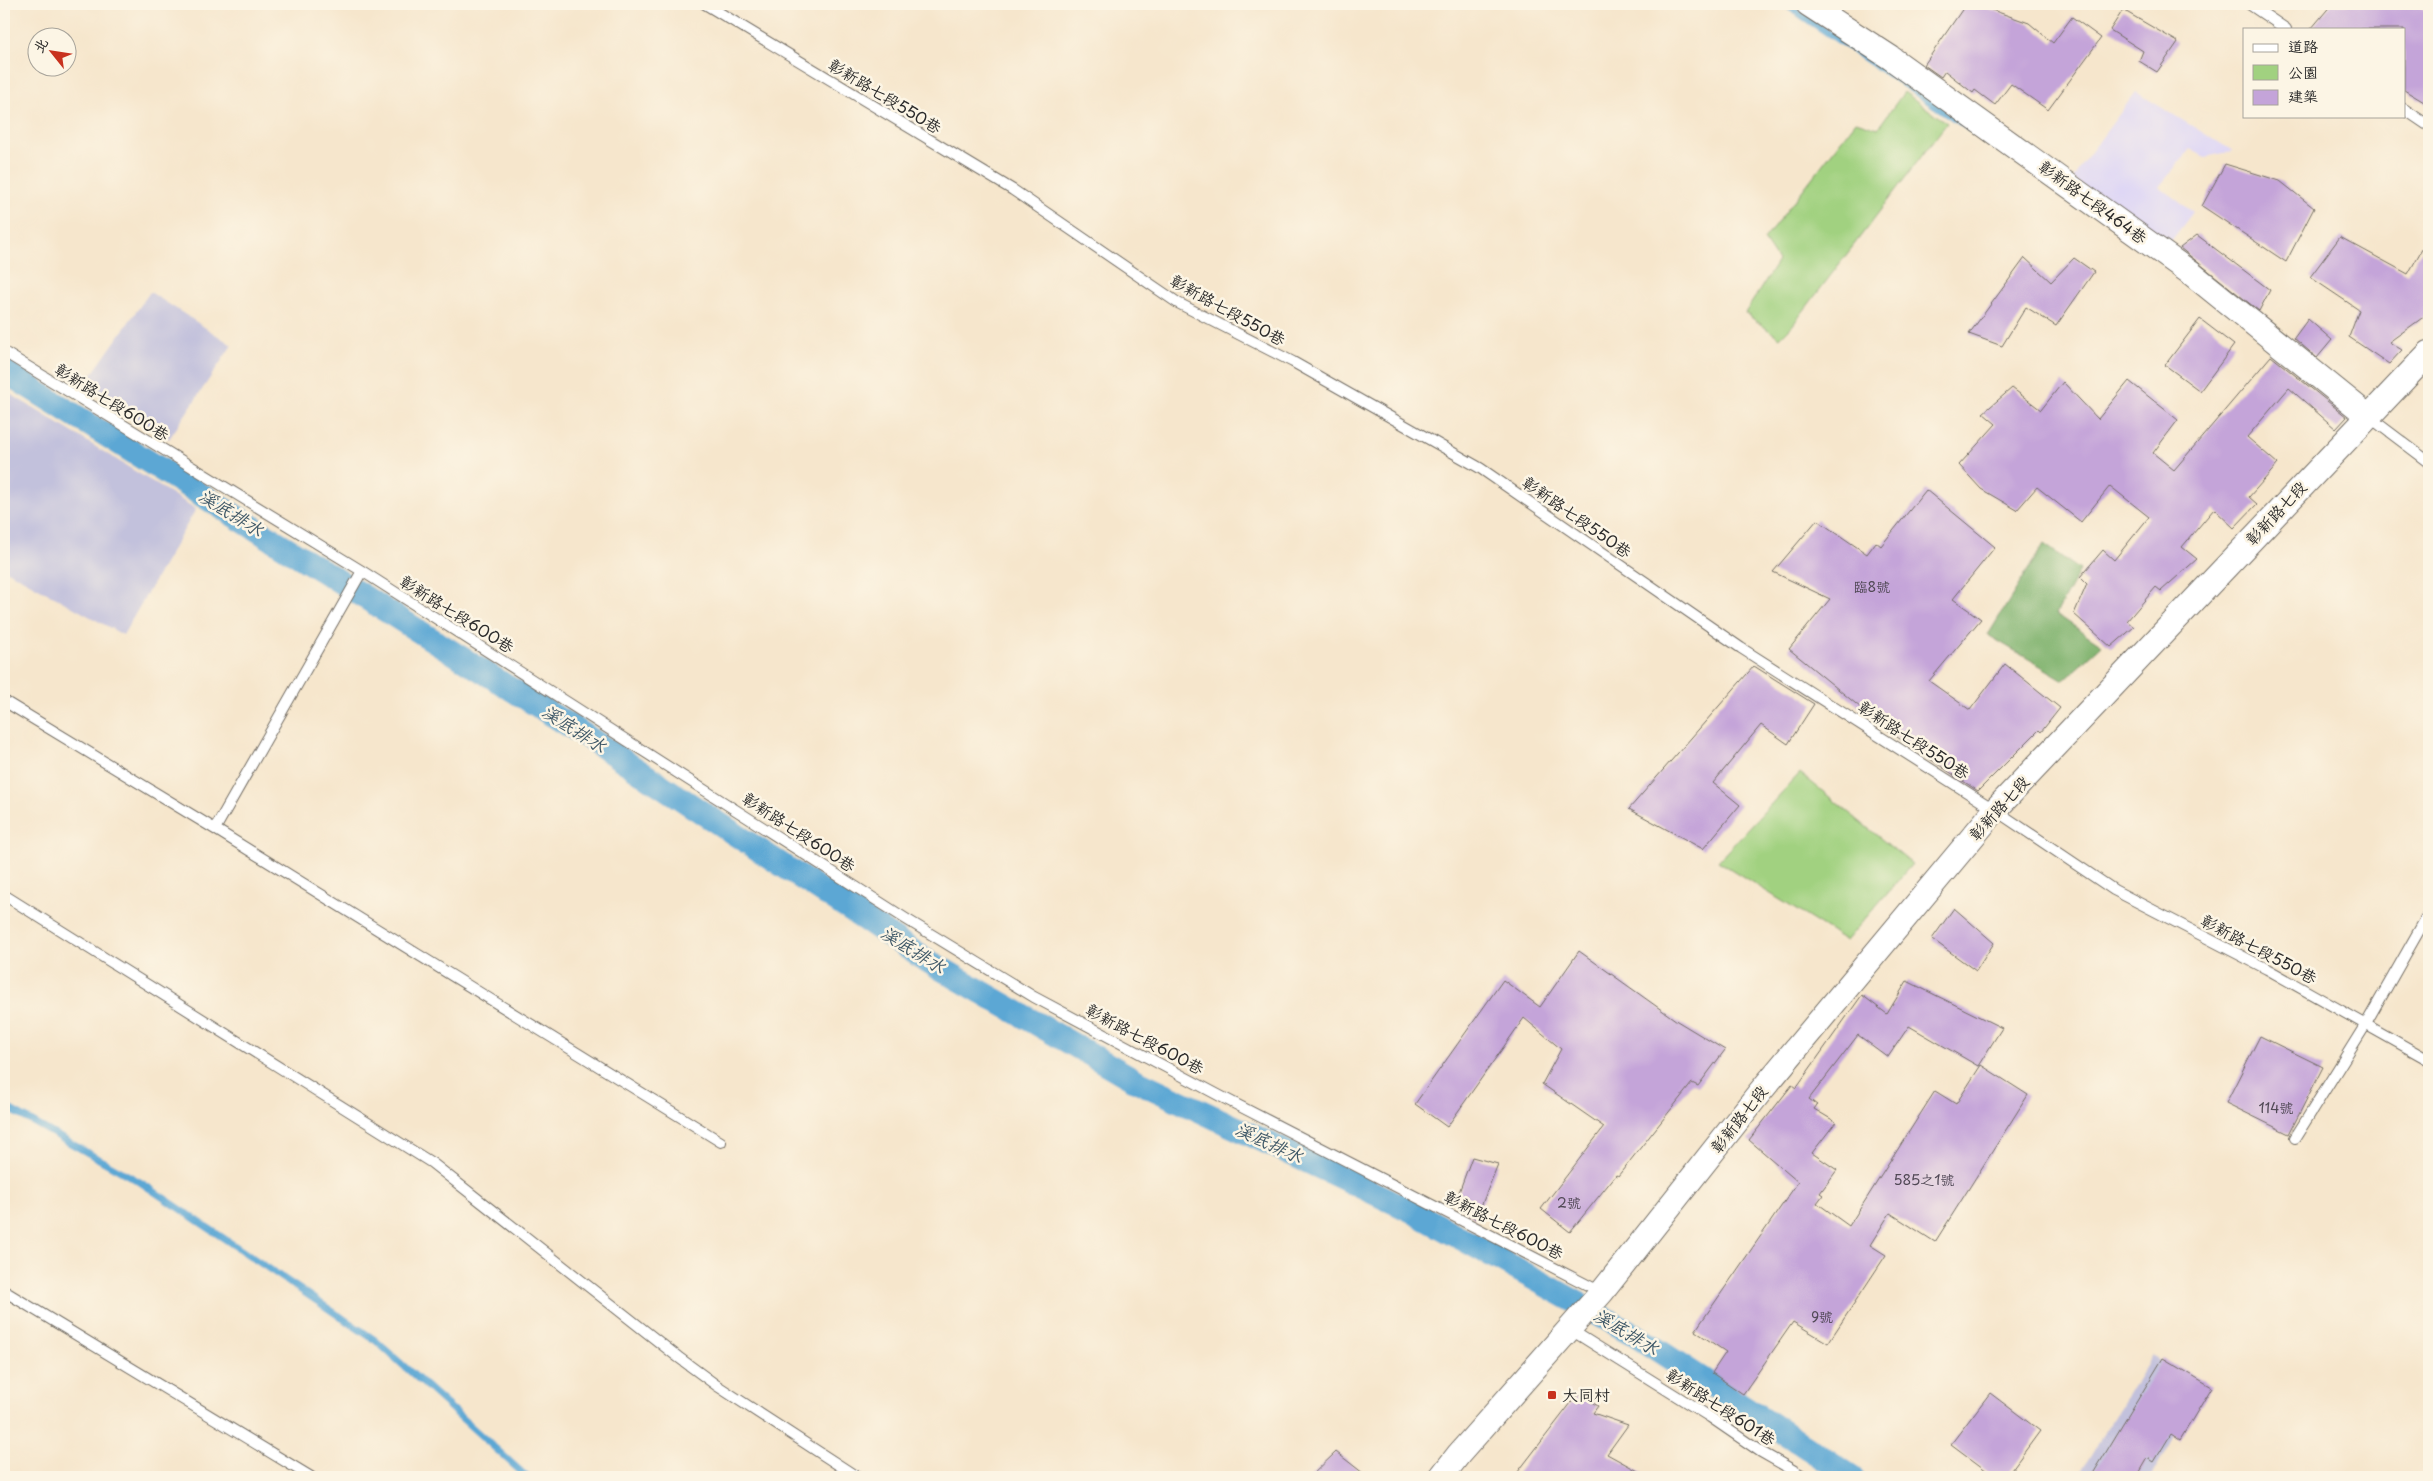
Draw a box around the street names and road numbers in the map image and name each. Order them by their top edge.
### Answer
street label: 彰新路七段550巷 [824,52,947,138]
street label: 彰新路七段464巷 [2035,154,2153,249]
street label: 彰新路七段550巷 [1167,268,1290,351]
street label: 彰新路七段600巷 [51,356,174,446]
street label: 彰新路七段550巷 [1518,470,1637,563]
street label: 彰新路七段 [2239,475,2311,550]
street label: 彰新路七段600巷 [396,568,519,658]
street label: 彰新路七段550巷 [1854,694,1975,784]
street label: 彰新路七段 [1963,770,2034,845]
street label: 彰新路七段600巷 [738,786,861,877]
street label: 彰新路七段550巷 [2197,907,2322,989]
street label: 彰新路七段600巷 [1082,997,1209,1079]
street label: 彰新路七段 [1704,1079,1772,1157]
street label: 彰新路七段600巷 [1441,1184,1568,1264]
street label: 彰新路七段601巷 [1662,1362,1781,1451]

